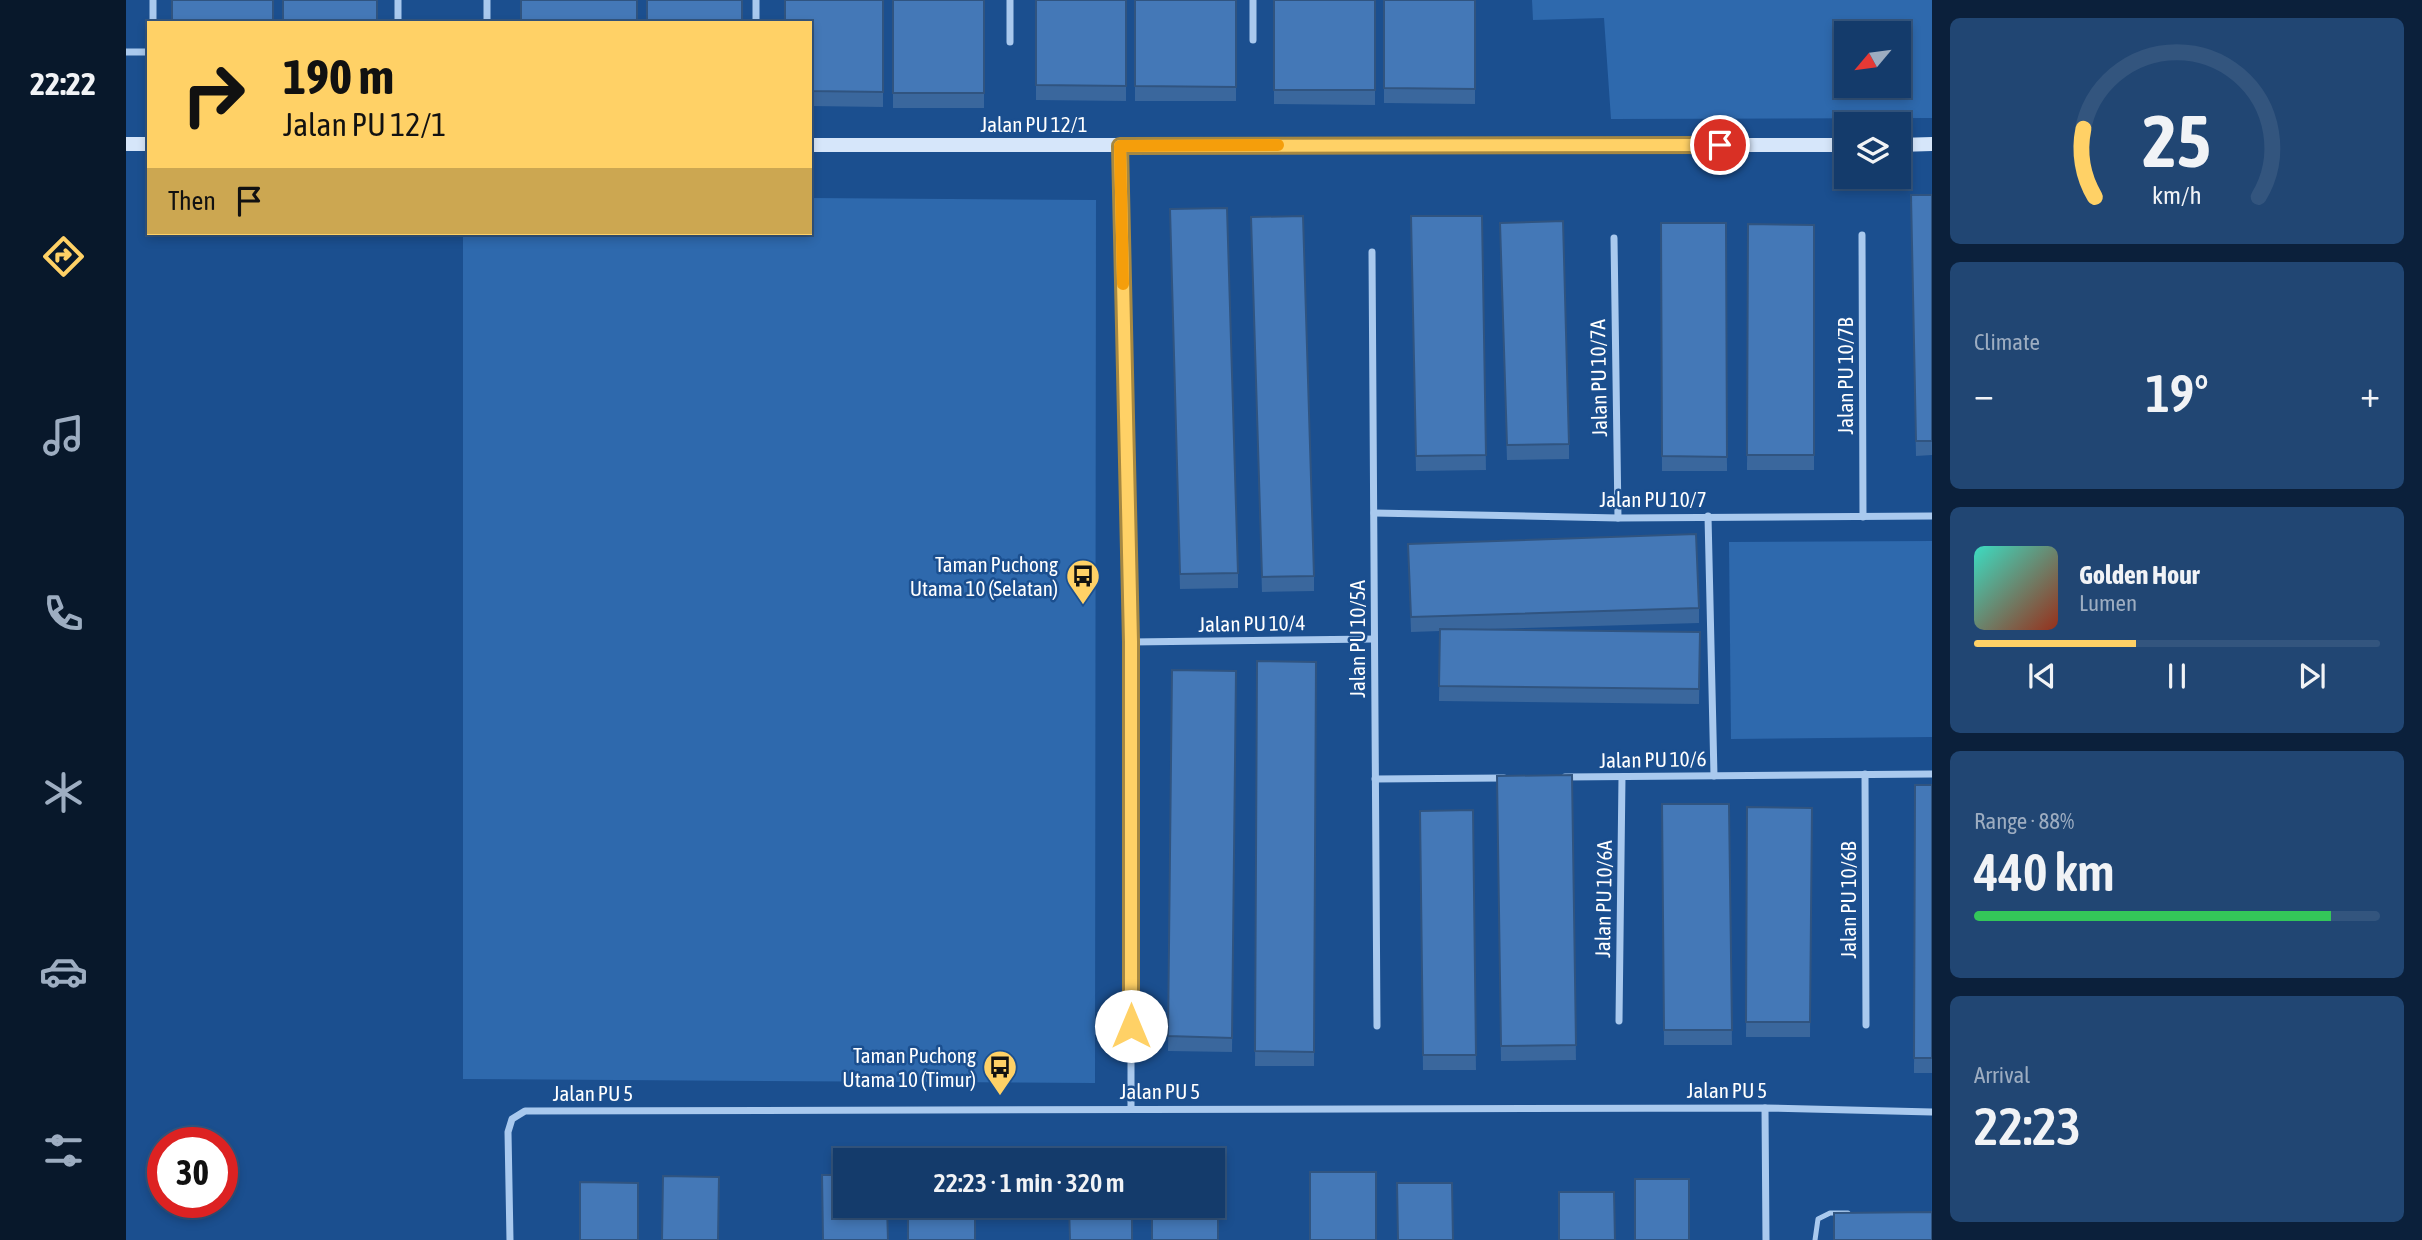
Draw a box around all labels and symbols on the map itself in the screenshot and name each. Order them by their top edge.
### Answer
north arrow [1834,21,1911,98]
street label: Jalan PU 12/1 [980,112,1088,136]
pin [1690,115,1750,175]
street label: Jalan PU 10/7B [1833,317,1857,435]
street label: Jalan PU 10/7A [1585,318,1611,437]
street label: Jalan PU 10/7 [1599,487,1707,511]
place label: Taman Puchong Utama 10 (Selatan) [910,552,1058,600]
bus stop icon: Taman Puchong Utama 10 (Selatan) [1064,557,1102,606]
street label: Jalan PU 10/5A [1345,580,1369,698]
street label: Jalan PU 10/4 [1198,610,1306,636]
street label: Jalan PU 10/6 [1599,746,1707,772]
street label: Jalan PU 10/6A [1590,839,1616,958]
street label: Jalan PU 10/6B [1836,841,1860,959]
position arrow [1094,989,1168,1063]
place label: Taman Puchong Utama 10 (Timur) [842,1043,976,1091]
bus stop icon: Taman Puchong Utama 10 (Timur) [981,1048,1019,1097]
street label: Jalan PU 5 [1687,1078,1767,1102]
street label: Jalan PU 5 [1120,1079,1200,1103]
street label: Jalan PU 5 [553,1081,633,1105]
speed limit sign: 30 [147,1127,238,1218]

